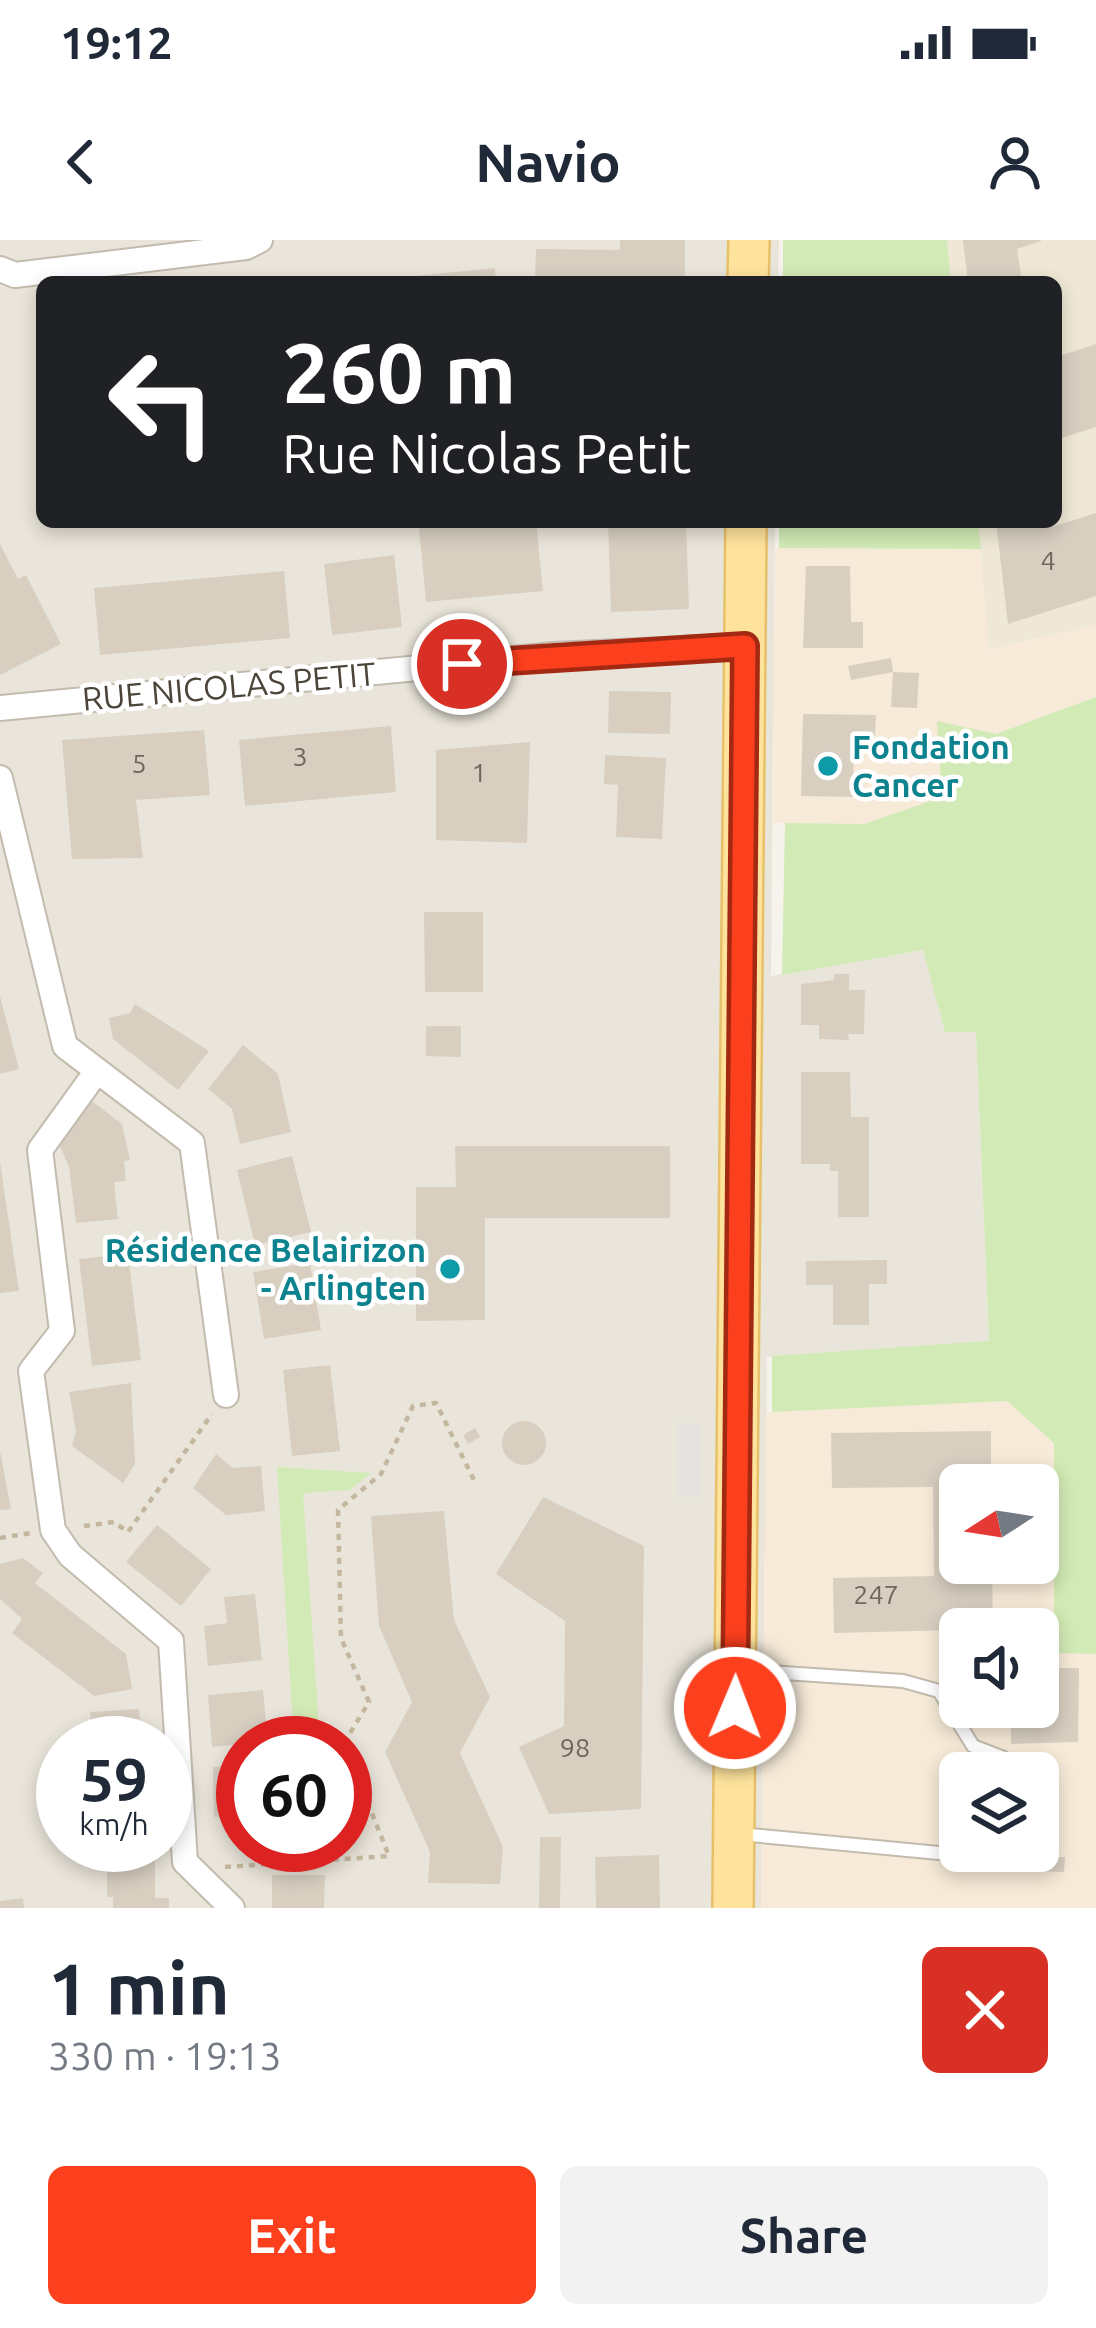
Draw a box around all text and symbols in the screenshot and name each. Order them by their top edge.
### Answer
text: 19:12 [60,17,173,68]
icon: back [48,129,114,195]
icon: person [982,129,1048,195]
text: Navio [475,132,621,192]
icon: left [84,324,240,480]
text: 260 m [282,325,516,419]
text: Rue Nicolas Petit [282,423,691,483]
house number: 4 [1040,545,1056,575]
pin [411,613,513,715]
icon: arrive [429,631,495,697]
street label: RUE NICOLAS PETIT [81,654,377,717]
place label: Fondation Cancer [852,728,1010,803]
house number: 3 [292,741,308,771]
house number: 5 [131,748,147,778]
marker: Fondation Cancer [815,753,841,779]
house number: 1 [471,757,487,787]
place label: Résidence Belairizon - Arlingten [105,1231,426,1306]
marker: Résidence Belairizon - Arlingten [437,1256,463,1282]
north arrow [939,1464,1059,1584]
map controls [939,1464,1059,1872]
house number: 247 [853,1579,899,1609]
button: sound [939,1608,1059,1728]
position arrow [672,1645,798,1771]
speed limit sign: 60 [216,1716,372,1872]
house number: 98 [560,1732,590,1762]
text: 59 [80,1745,148,1812]
button: layers [939,1752,1059,1872]
text: km/h [79,1807,149,1841]
button: close [922,1947,1048,2073]
text: 1 min [48,1948,230,2029]
text: 330 m · 19:13 [48,2034,282,2077]
button: Exit [48,2166,536,2304]
button: Share [560,2166,1048,2304]

